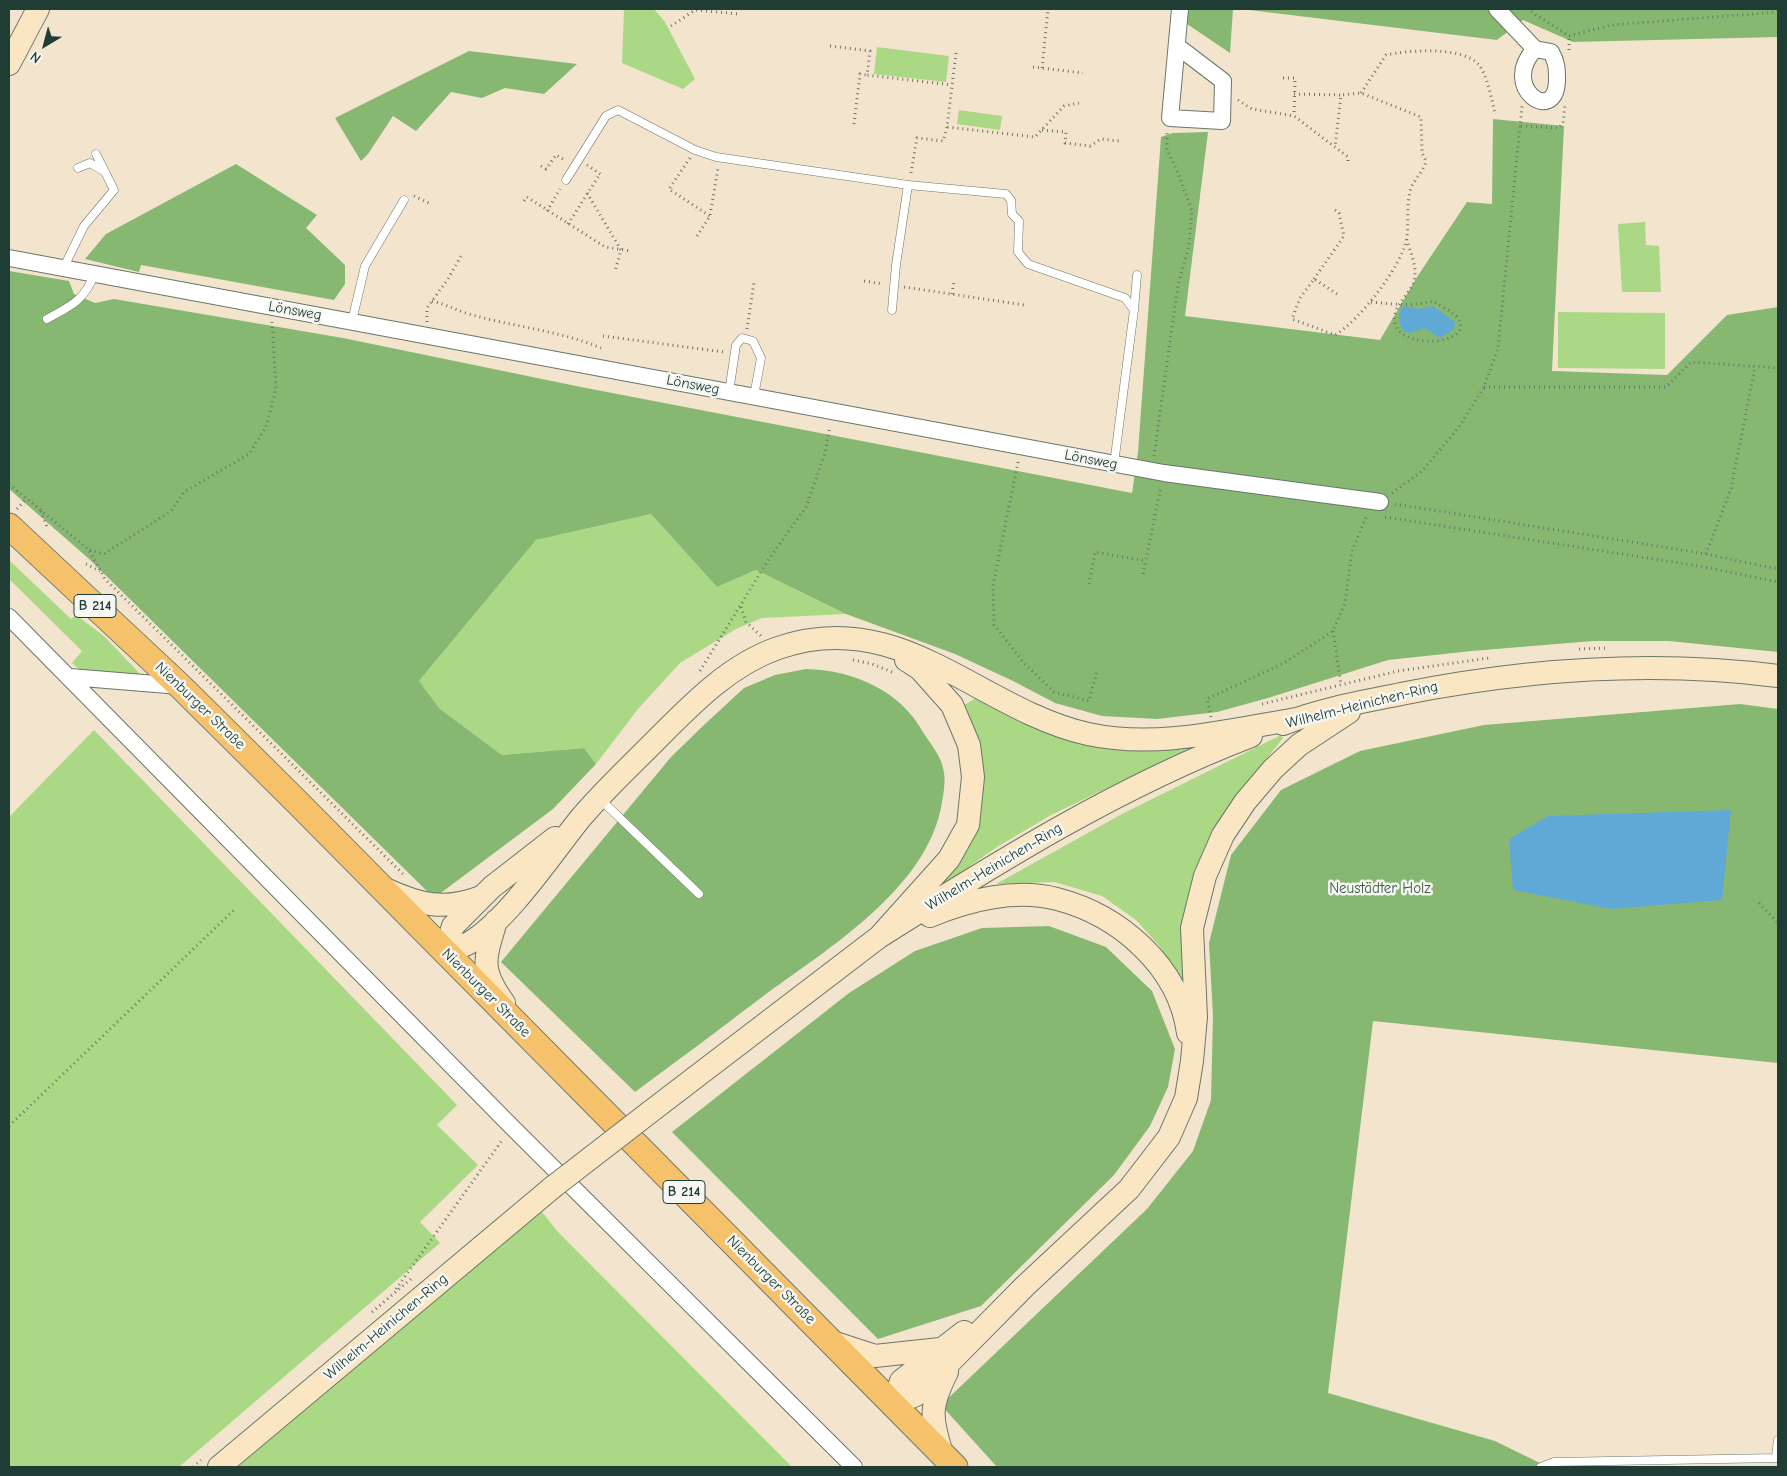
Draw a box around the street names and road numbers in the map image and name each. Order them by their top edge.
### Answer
street label: Lönsweg [267,297,323,325]
street label: Lönsweg [665,371,721,399]
street label: Lönsweg [1063,446,1119,474]
road number: B 214 [74,594,116,618]
street label: Nienburger Straße [151,659,249,753]
street label: Wilhelm-Heinichen-Ring [1284,677,1440,733]
street label: Wilhelm-Heinichen-Ring [922,819,1066,915]
street label: Nienburger Straße [438,945,534,1041]
road number: B 214 [663,1180,705,1204]
street label: Nienburger Straße [723,1232,819,1328]
street label: Wilhelm-Heinichen-Ring [320,1270,452,1384]

